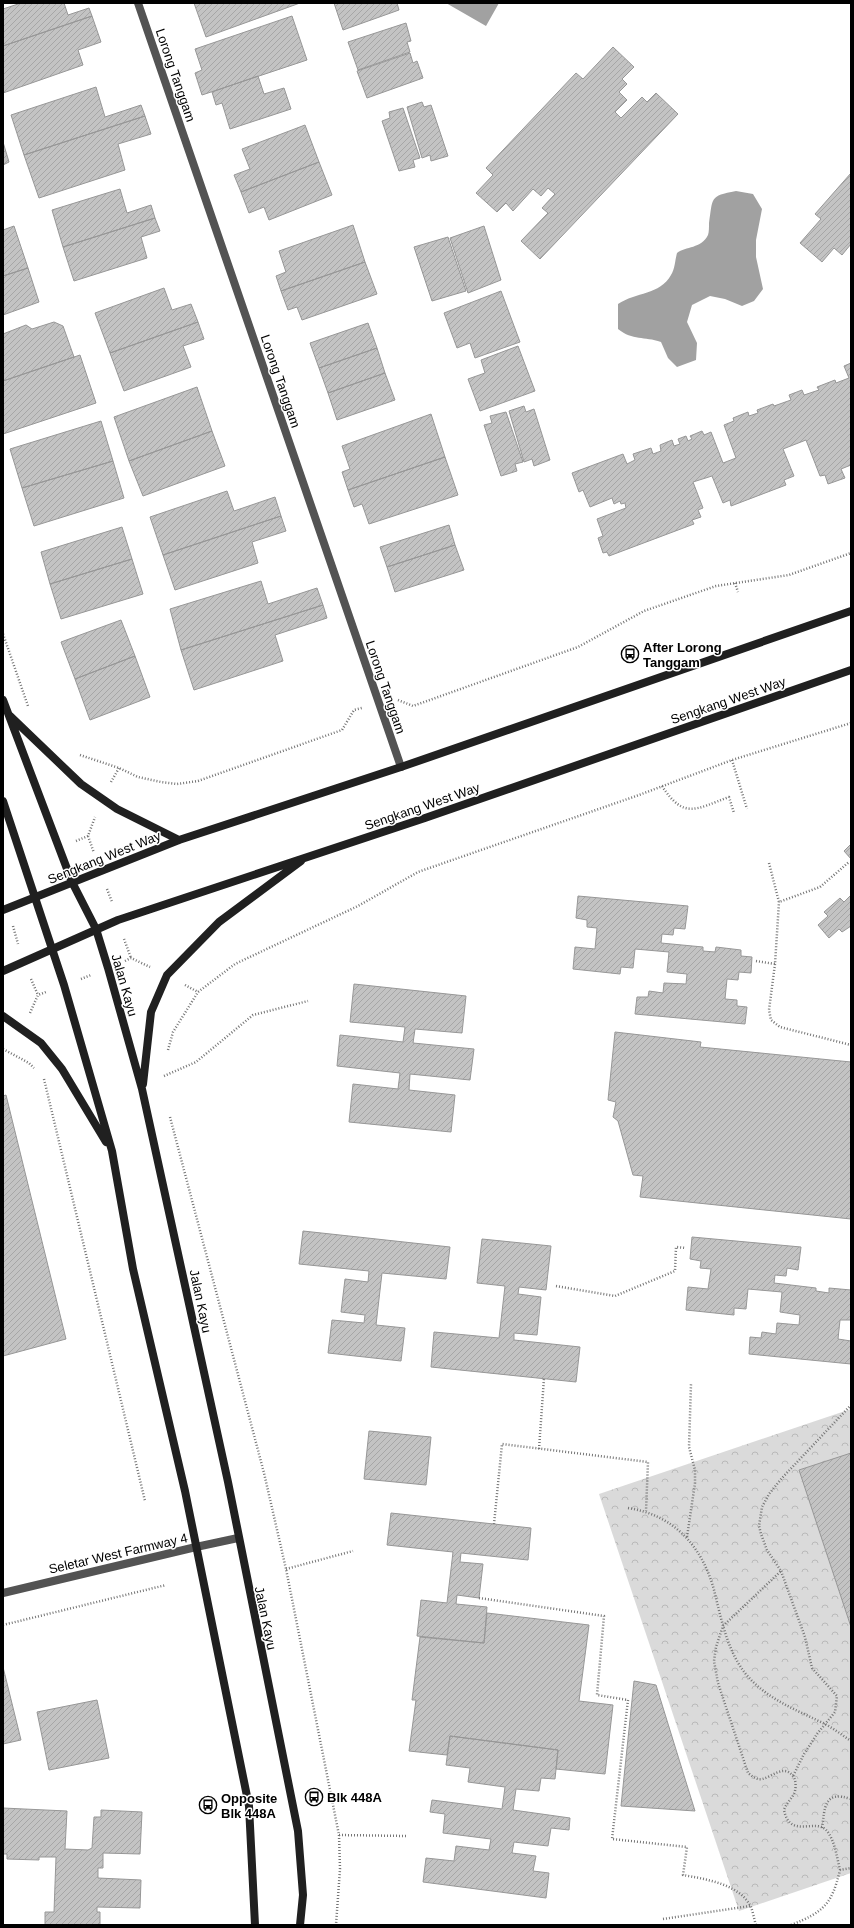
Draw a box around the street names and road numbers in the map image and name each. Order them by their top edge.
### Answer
street label: Lorong Tanggam [153,27,198,124]
street label: Lorong Tanggam [258,333,303,430]
street label: Lorong Tanggam [363,639,408,736]
street label: Sengkang West Way [669,674,788,727]
street label: Sengkang West Way [363,780,482,833]
street label: Sengkang West Way [45,828,163,887]
street label: Jalan Kayu [108,952,141,1018]
street label: Jalan Kayu [186,1268,215,1334]
street label: Seletar West Farmway 4 [47,1530,189,1577]
street label: Jalan Kayu [251,1585,280,1651]

